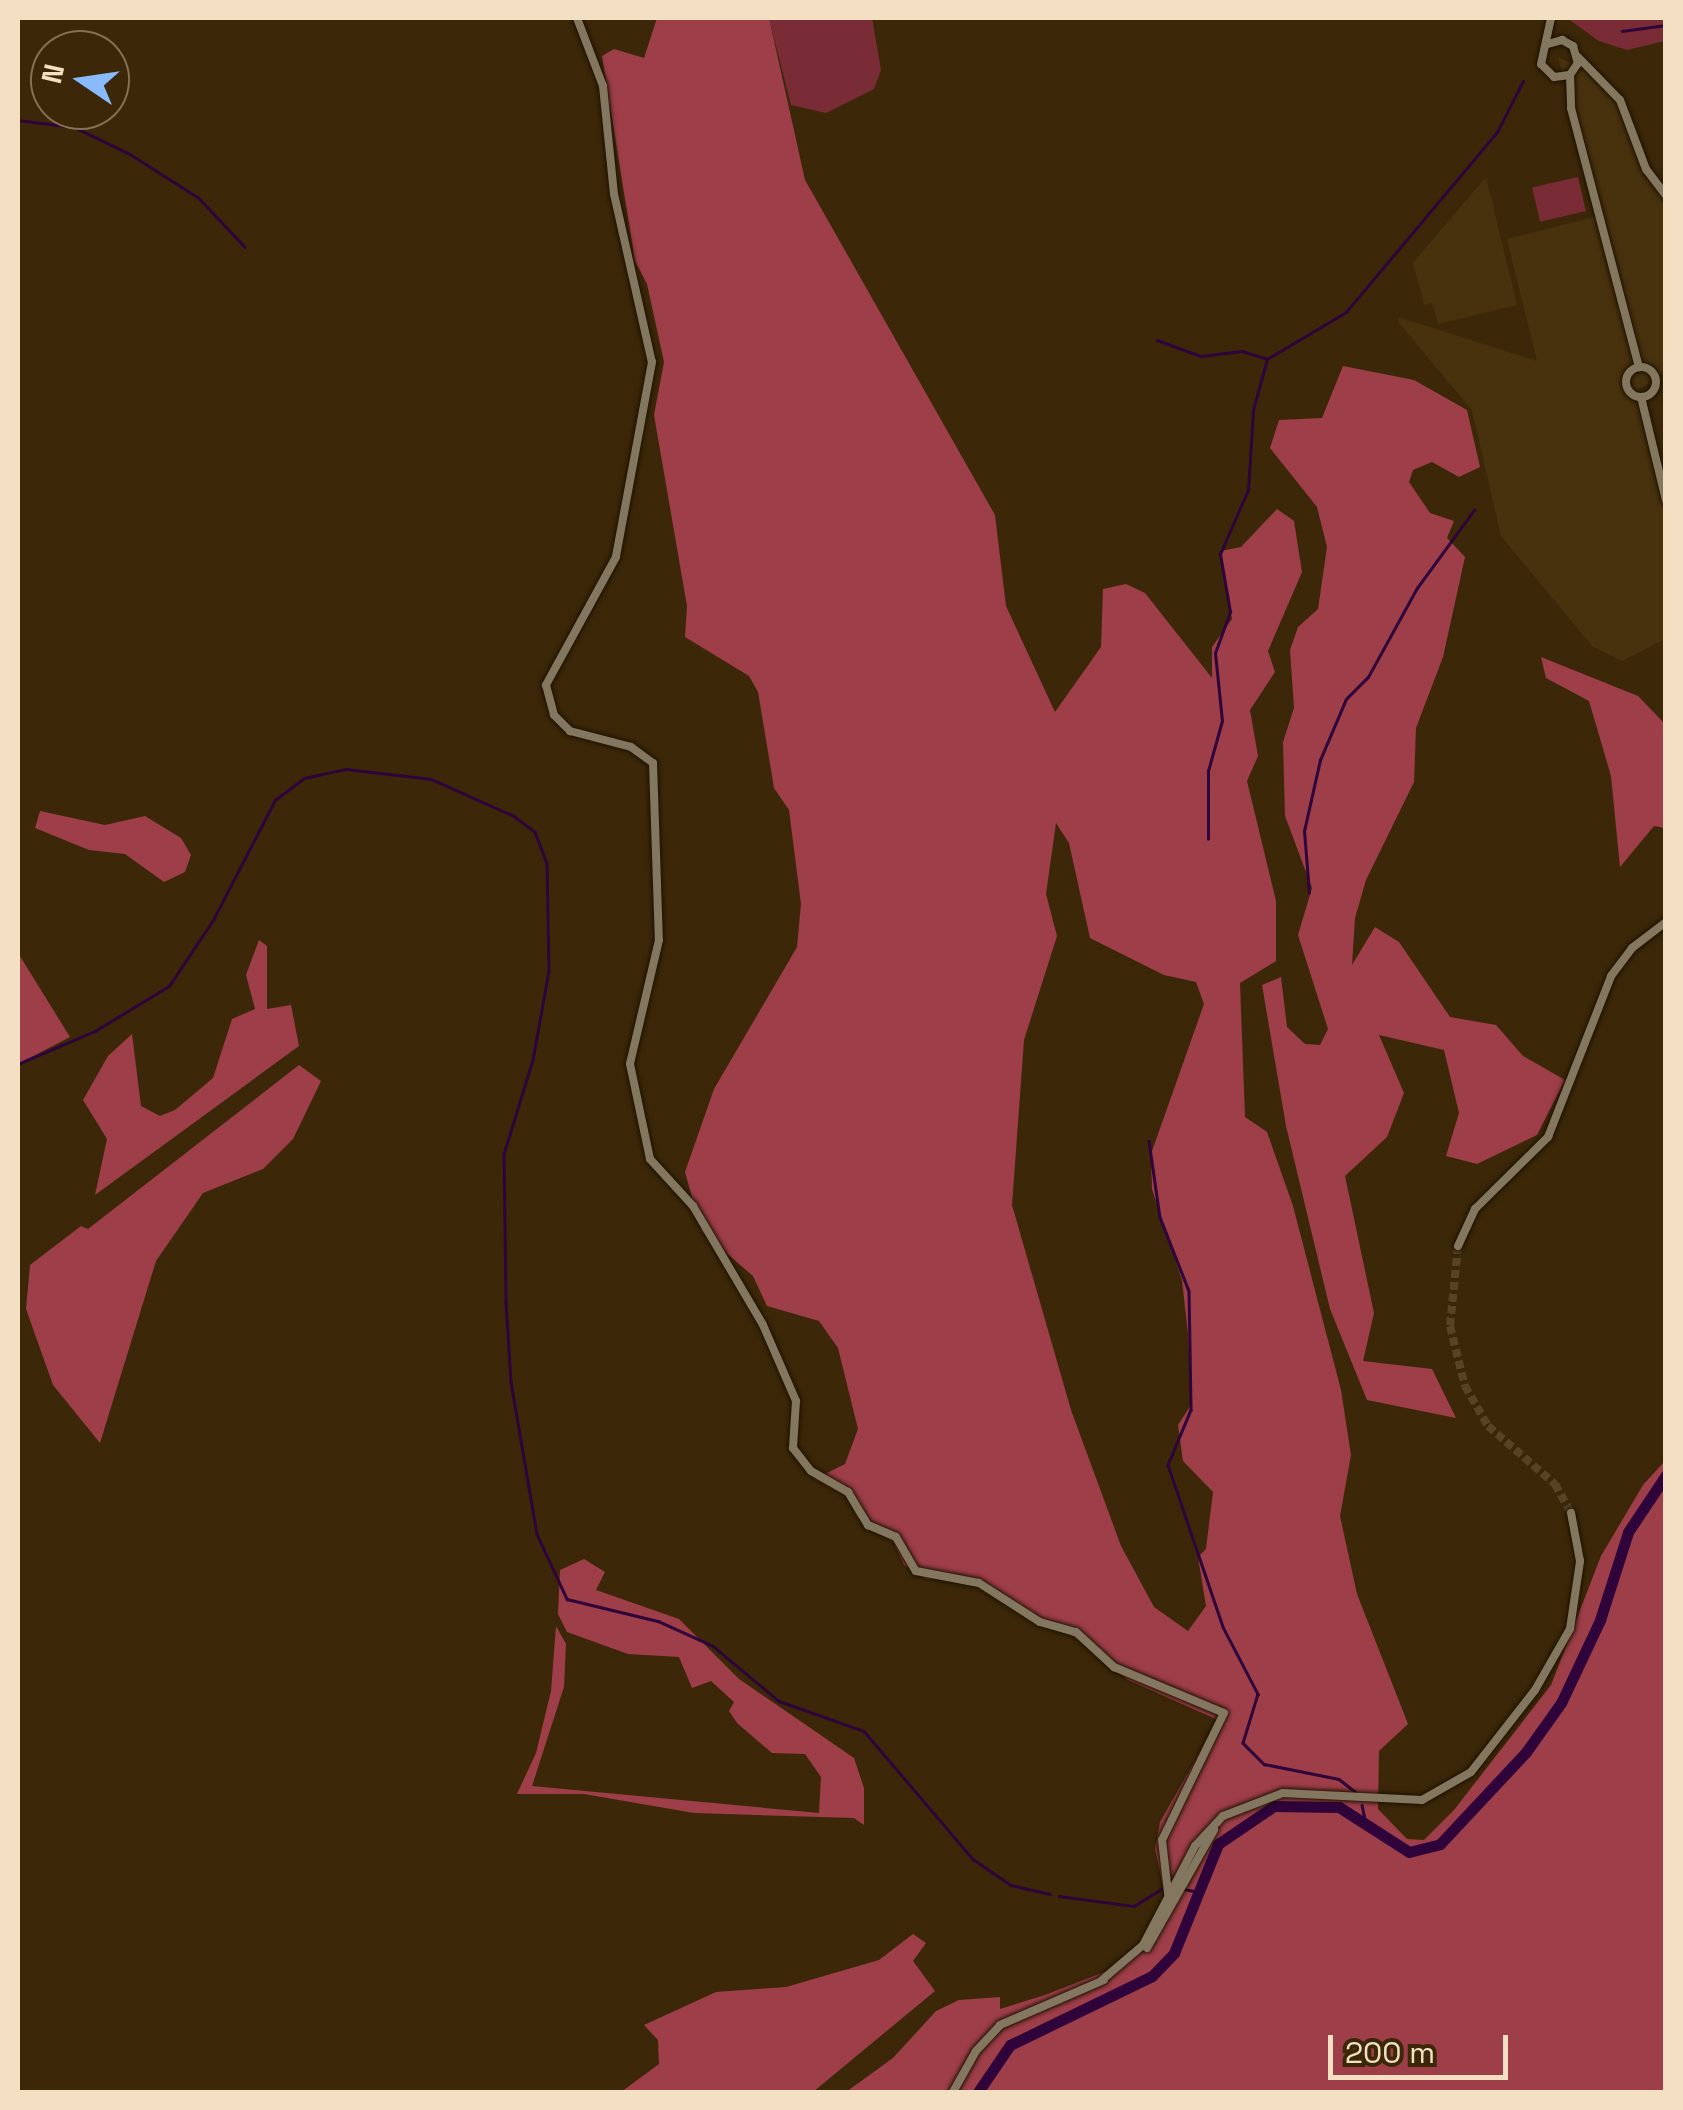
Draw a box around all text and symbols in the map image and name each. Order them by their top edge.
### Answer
north arrow [30,30,130,130]
text: N [33,61,72,87]
scale bar [1333,2015,1513,2077]
text: 200 m [1345,2033,1435,2072]

